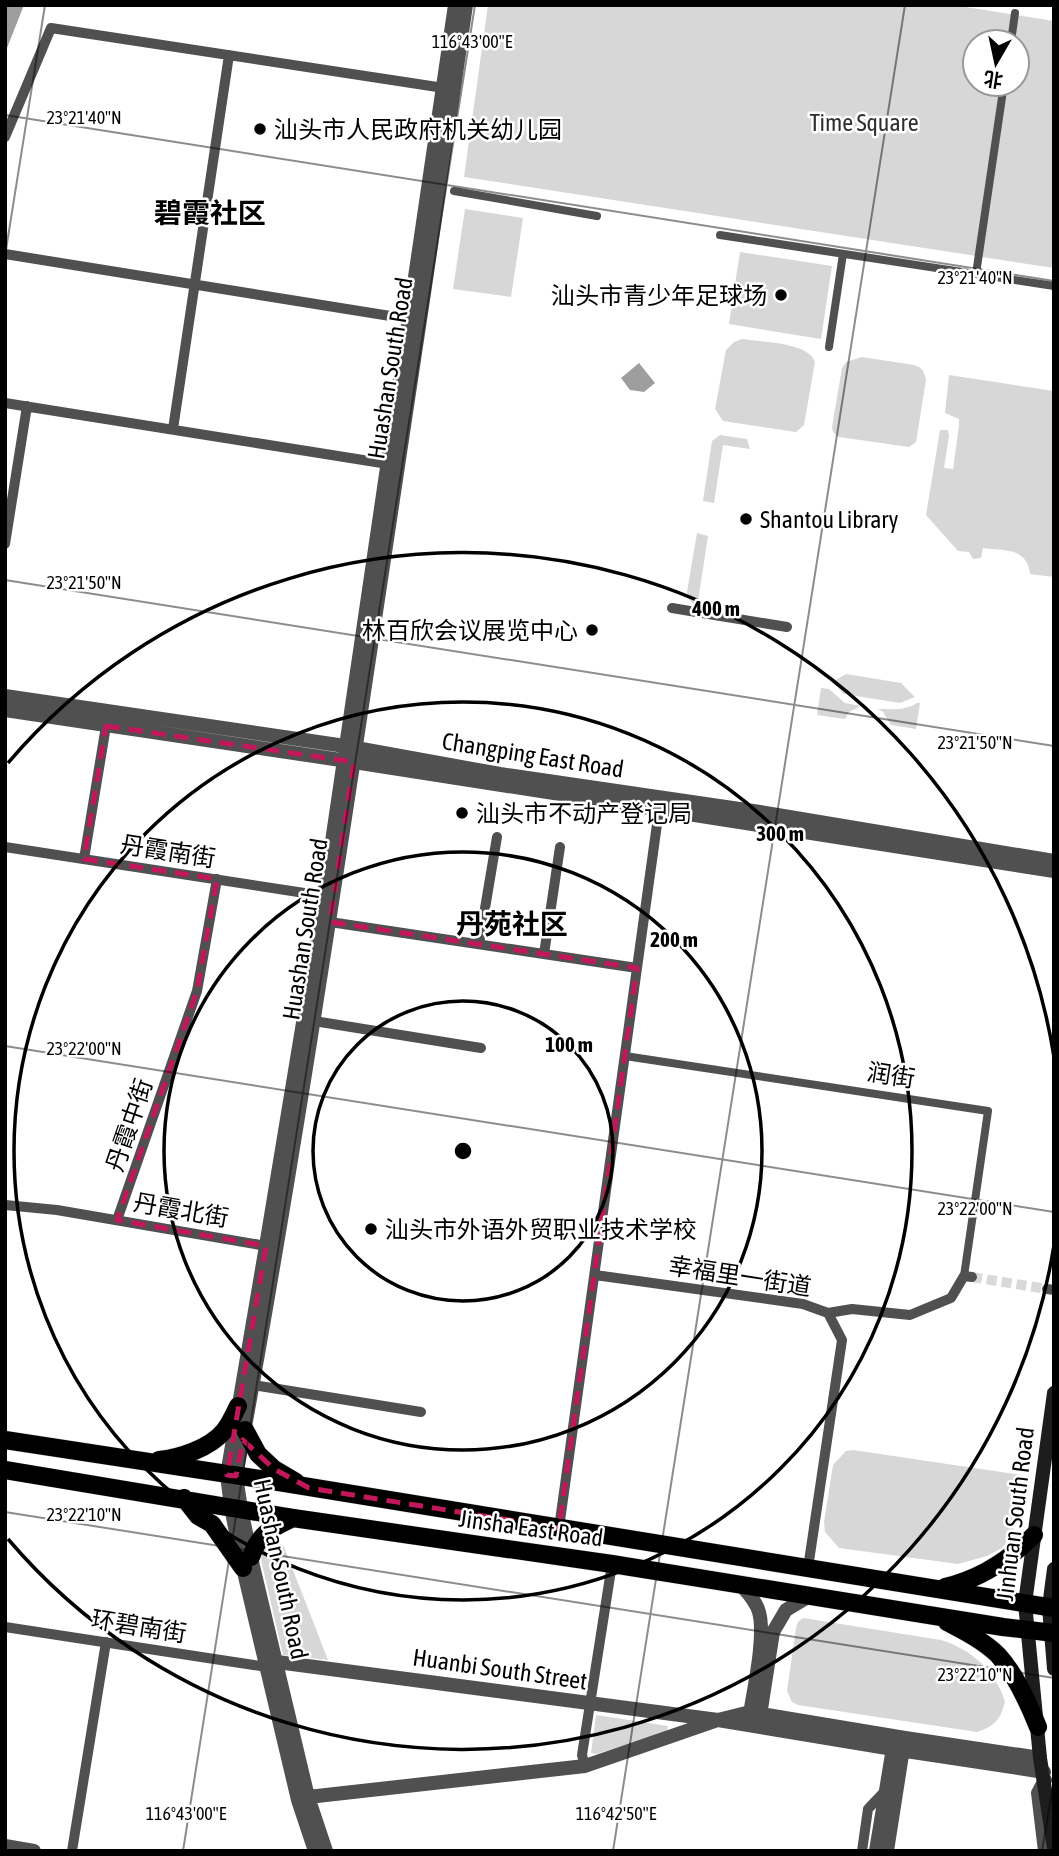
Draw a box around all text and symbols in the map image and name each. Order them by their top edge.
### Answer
north arrow [961,28,1031,98]
text: 116°43'00"E [432,31,513,52]
text: 北 [982,67,1004,92]
text: 23°21'40"N [46,107,122,128]
park label: Time Square [809,109,919,136]
place label: 汕头市人民政府机关幼儿园 [274,116,562,143]
marker: 汕头市人民政府机关幼儿园 [252,121,268,137]
district label: 碧霞社区 [154,197,266,229]
text: 23°21'40"N [937,267,1013,288]
street label: Huashan South Road [362,275,418,461]
place label: 汕头市青少年足球场 [551,282,767,309]
marker: 汕头市青少年足球场 [773,287,789,303]
place label: Shantou Library [760,506,898,533]
marker: Shantou Library [738,511,754,527]
text: 23°21'50"N [46,572,122,593]
text: 400 m [691,596,740,620]
place label: 林百欣会议展览中心 [362,617,578,644]
marker: 林百欣会议展览中心 [584,622,600,638]
street label: Changping East Road [440,727,626,783]
text: 23°21'50"N [937,732,1013,753]
place label: 汕头市不动产登记局 [476,800,692,827]
marker: 汕头市不动产登记局 [454,805,470,821]
text: 300 m [756,821,804,845]
street label: 丹霞南街 [118,830,218,872]
street label: Huashan South Road [277,836,333,1022]
district label: 丹苑社区 [456,908,568,940]
text: 200 m [650,927,698,951]
text: 100 m [545,1032,593,1056]
text: 23°22'00"N [46,1038,122,1059]
street label: 润街 [865,1058,917,1092]
street label: 丹霞中街 [101,1075,157,1175]
centre of rings [451,1139,475,1163]
street label: 丹霞北街 [131,1188,231,1232]
text: 23°22'00"N [937,1198,1013,1219]
place label: 汕头市外语外贸职业技术学校 [385,1216,697,1243]
marker: 汕头市外语外贸职业技术学校 [363,1221,379,1237]
street label: 幸福里一街道 [667,1251,813,1301]
street label: Jinhuan South Road [991,1426,1039,1602]
street label: Huashan South Road [249,1476,313,1662]
text: 23°22'10"N [46,1504,122,1525]
street label: Jinsha East Road [457,1505,605,1551]
street label: 环碧南街 [89,1605,189,1647]
street label: Huanbi South Street [411,1643,589,1695]
text: 23°22'10"N [937,1664,1013,1685]
text: 116°43'00"E [146,1803,227,1824]
text: 116°42'50"E [576,1803,657,1824]

